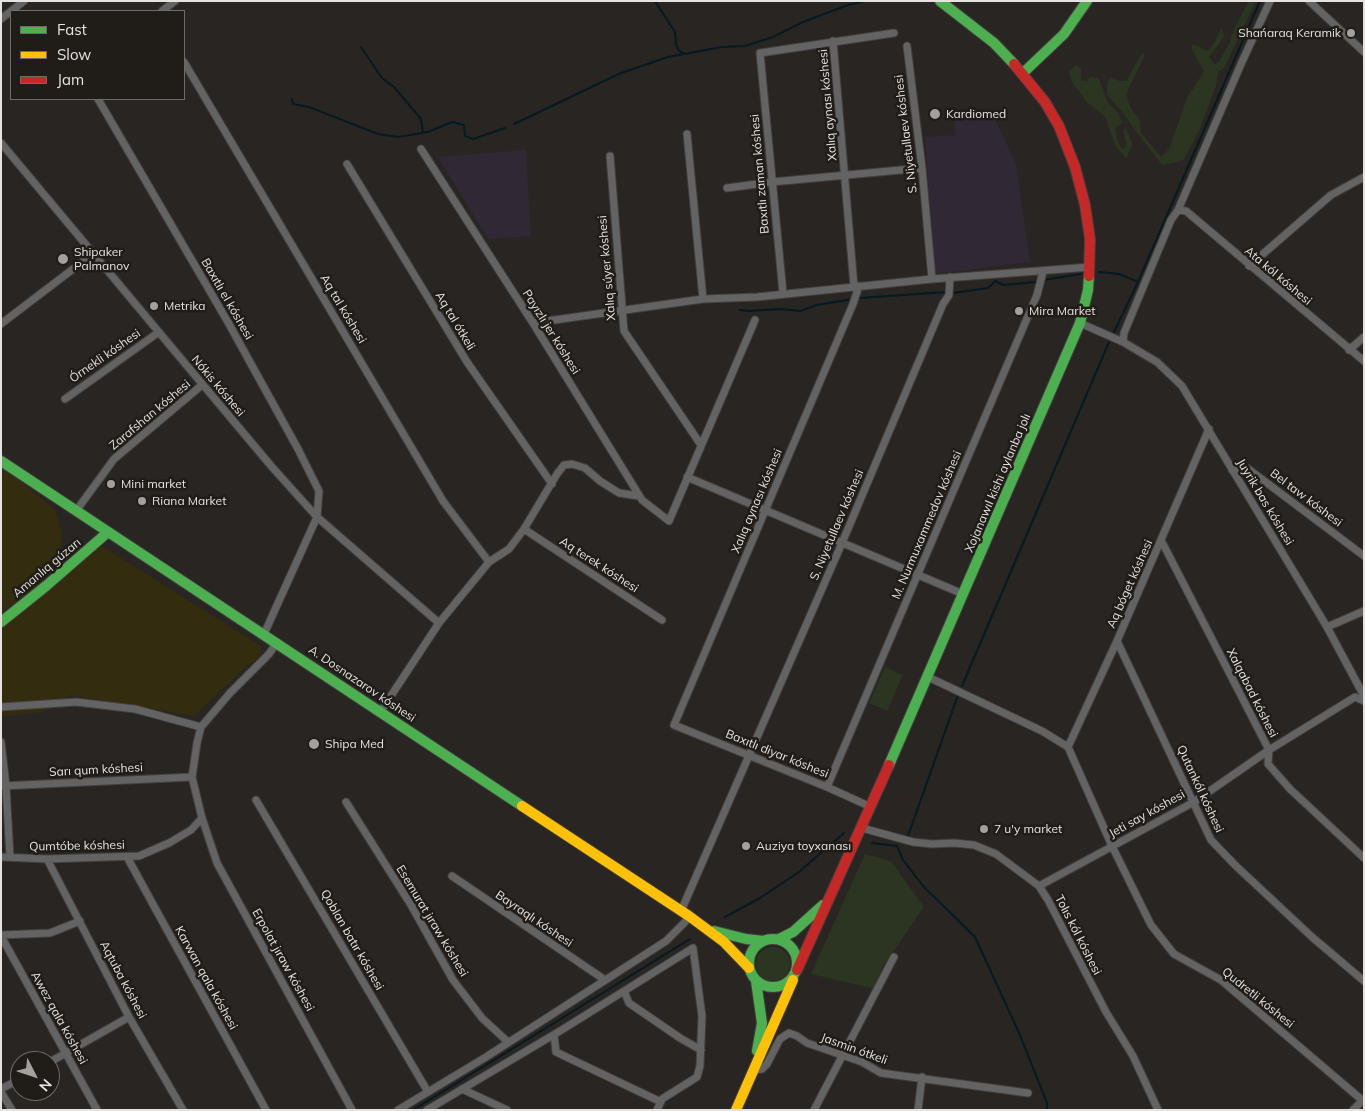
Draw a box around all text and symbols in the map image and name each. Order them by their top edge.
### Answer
legend [10,10,185,100]
text: Fast [57,20,87,39]
place label: Shańaraq Keramik [1238,26,1341,40]
marker: Shańaraq Keramik [1345,27,1357,39]
text: Slow [57,45,91,64]
street label: Xalıq aynası kóshesi [816,49,840,161]
text: Jam [57,70,84,89]
street label: S. Niyetullaev kóshesi [892,74,920,194]
marker: Kardiomed [928,107,942,121]
place label: Kardiomed [946,107,1006,121]
street label: Baxıtlı zaman kóshesi [748,114,772,234]
street label: Xalıq súyer kóshesi [595,215,619,321]
street label: Ata kól kóshesi [1241,244,1315,308]
place label: Shipaker Palmanov [74,245,129,273]
marker: Shipaker Palmanov [56,252,70,266]
street label: Baxıtlı el kóshesi [198,256,256,342]
street label: Aq tal kóshesi [317,272,369,346]
street label: Payızlı jer kóshesi [519,287,583,377]
street label: Aq tal ótkeli [432,289,478,353]
place label: Metrika [164,299,206,313]
marker: Metrika [148,300,160,312]
place label: Mira Market [1029,304,1095,318]
marker: Mira Market [1013,305,1025,317]
street label: Órnekli kóshesi [67,326,143,386]
street label: Nókis kóshesi [188,353,248,419]
street label: Zarafshan kóshesi [107,377,193,453]
street label: Xojanawıl kishi aylanba jolı [962,411,1034,555]
street label: Xalıq aynası kóshesi [729,447,785,555]
street label: M. Nurmuxammedov kóshesi [889,449,965,601]
street label: Juyrik bas kóshesi [1233,456,1297,548]
street label: Bel taw kóshesi [1267,466,1345,530]
street label: S. Niyetullaev kóshesi [807,467,867,583]
place label: Mini market [121,477,186,491]
marker: Mini market [105,478,117,490]
place label: Riana Market [152,494,226,508]
marker: Riana Market [136,495,148,507]
street label: Aq terek kóshesi [557,534,641,596]
street label: Amanlıq gúzarı [10,535,84,601]
street label: Aq bóget kóshesi [1104,537,1156,631]
street label: A. Dosnazarov kóshesi [306,643,418,725]
street label: Xalqabad kóshesi [1223,646,1281,740]
street label: Baxıtlı diyar kóshesi [723,727,831,781]
marker: Shipa Med [307,737,321,751]
place label: Shipa Med [325,737,384,751]
street label: Qutankól kóshesi [1173,743,1227,835]
street label: Sarı qum kóshesi [49,760,143,780]
street label: Jeti say kóshesi [1107,787,1187,841]
place label: 7 u'y market [994,822,1062,836]
marker: 7 u'y market [978,823,990,835]
street label: Qumtóbe kóshesi [29,838,125,854]
place label: Auziya toyxanası [756,839,851,853]
marker: Auziya toyxanası [740,840,752,852]
street label: Esemurat jıraw kóshesi [393,863,471,979]
street label: Qoblan batır kóshesi [317,887,387,993]
street label: Bayraqlı kóshesi [492,888,576,950]
street label: Tolıs kól kóshesi [1052,893,1104,977]
street label: Erpolat jıraw kóshesi [249,906,317,1014]
street label: Karwan qala kóshesi [172,924,240,1032]
street label: Aqtuba kóshesi [96,939,150,1021]
street label: Qudretli kóshesi [1219,965,1297,1031]
street label: Awez qala kóshesi [28,969,90,1067]
street label: Jasmin ótkeli [819,1030,889,1068]
north arrow [10,1051,60,1101]
text: N [35,1075,56,1095]

